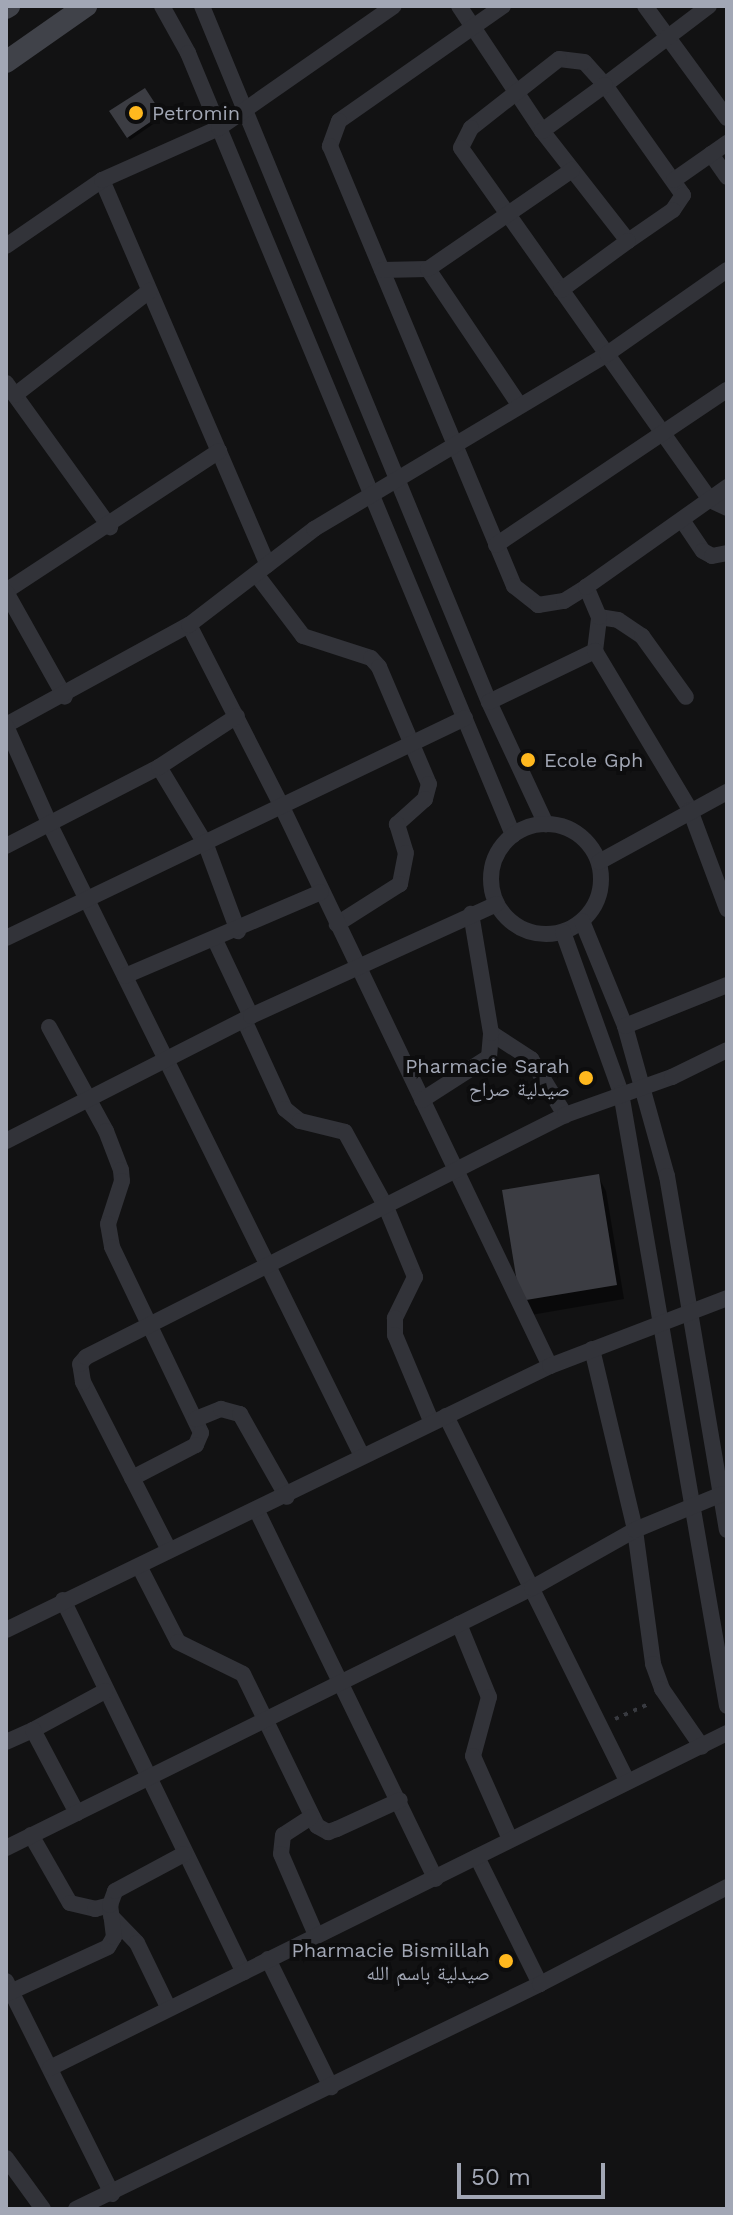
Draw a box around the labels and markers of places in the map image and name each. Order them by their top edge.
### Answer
place label: Petromin [152,101,240,125]
marker: Petromin [127,104,145,122]
place label: Ecole Gph [544,748,643,772]
marker: Ecole Gph [519,751,537,769]
place label: Pharmacie Sarah صيدلية صراح [405,1054,570,1101]
marker: Pharmacie Sarah صيدلية صراح [577,1069,595,1087]
place label: Pharmacie Bismillah صيدلية باسم الله [291,1938,490,1985]
marker: Pharmacie Bismillah صيدلية باسم الله [497,1952,515,1970]

